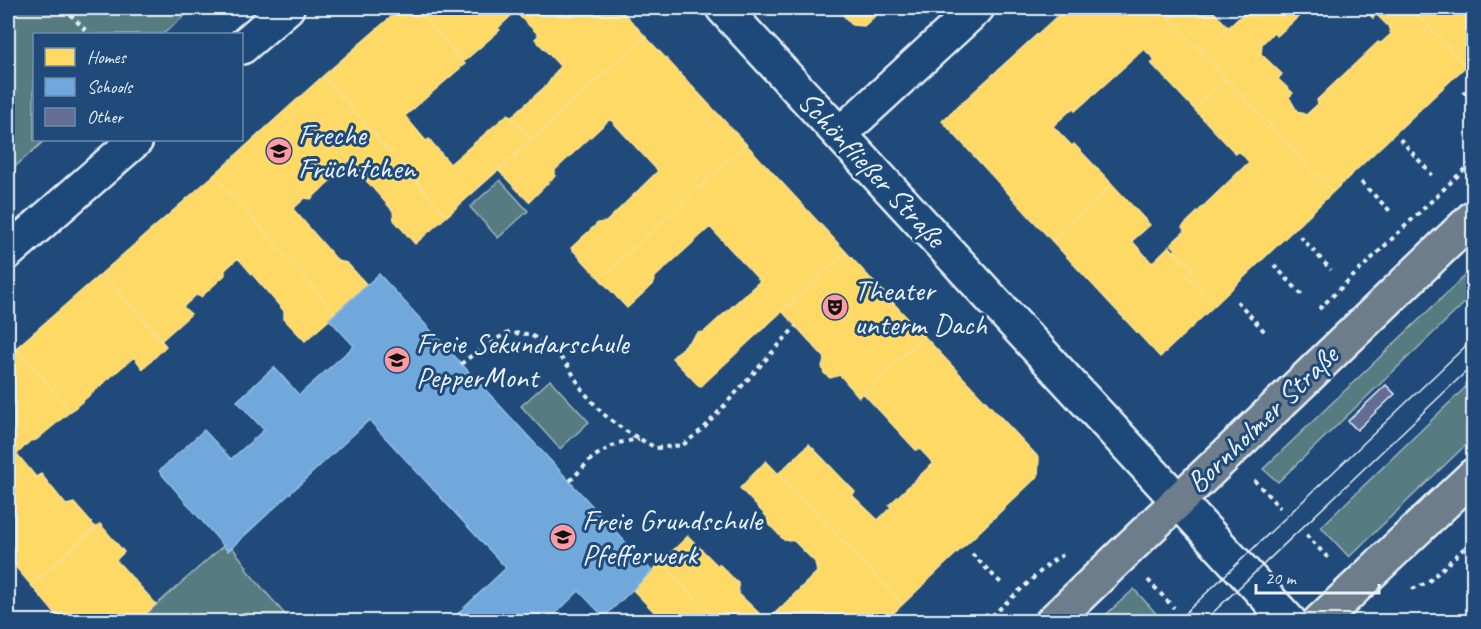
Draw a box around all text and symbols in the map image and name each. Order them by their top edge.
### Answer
legend [33,33,243,141]
text: Homes [87,46,127,68]
text: Schools [87,76,134,98]
street label: Schönfließer Straße [790,83,956,257]
text: Other [87,106,124,128]
place label: Freche Früchtchen [298,115,416,187]
school or university icon: Freche Früchtchen [264,136,294,166]
place label: Theater unterm Dach [854,271,987,343]
theatre icon: Theater unterm Dach [820,292,850,322]
place label: Freie Sekundarschule PepperMont [416,324,631,396]
street label: Bornholmer Straße [1178,335,1348,501]
school or university icon: Freie Sekundarschule PepperMont [382,345,412,375]
place label: Freie Grundschule Pfefferwerk [582,501,764,573]
school or university icon: Freie Grundschule Pfefferwerk [548,522,578,552]
scale bar [1256,557,1379,595]
text: 20 m [1265,567,1298,589]

